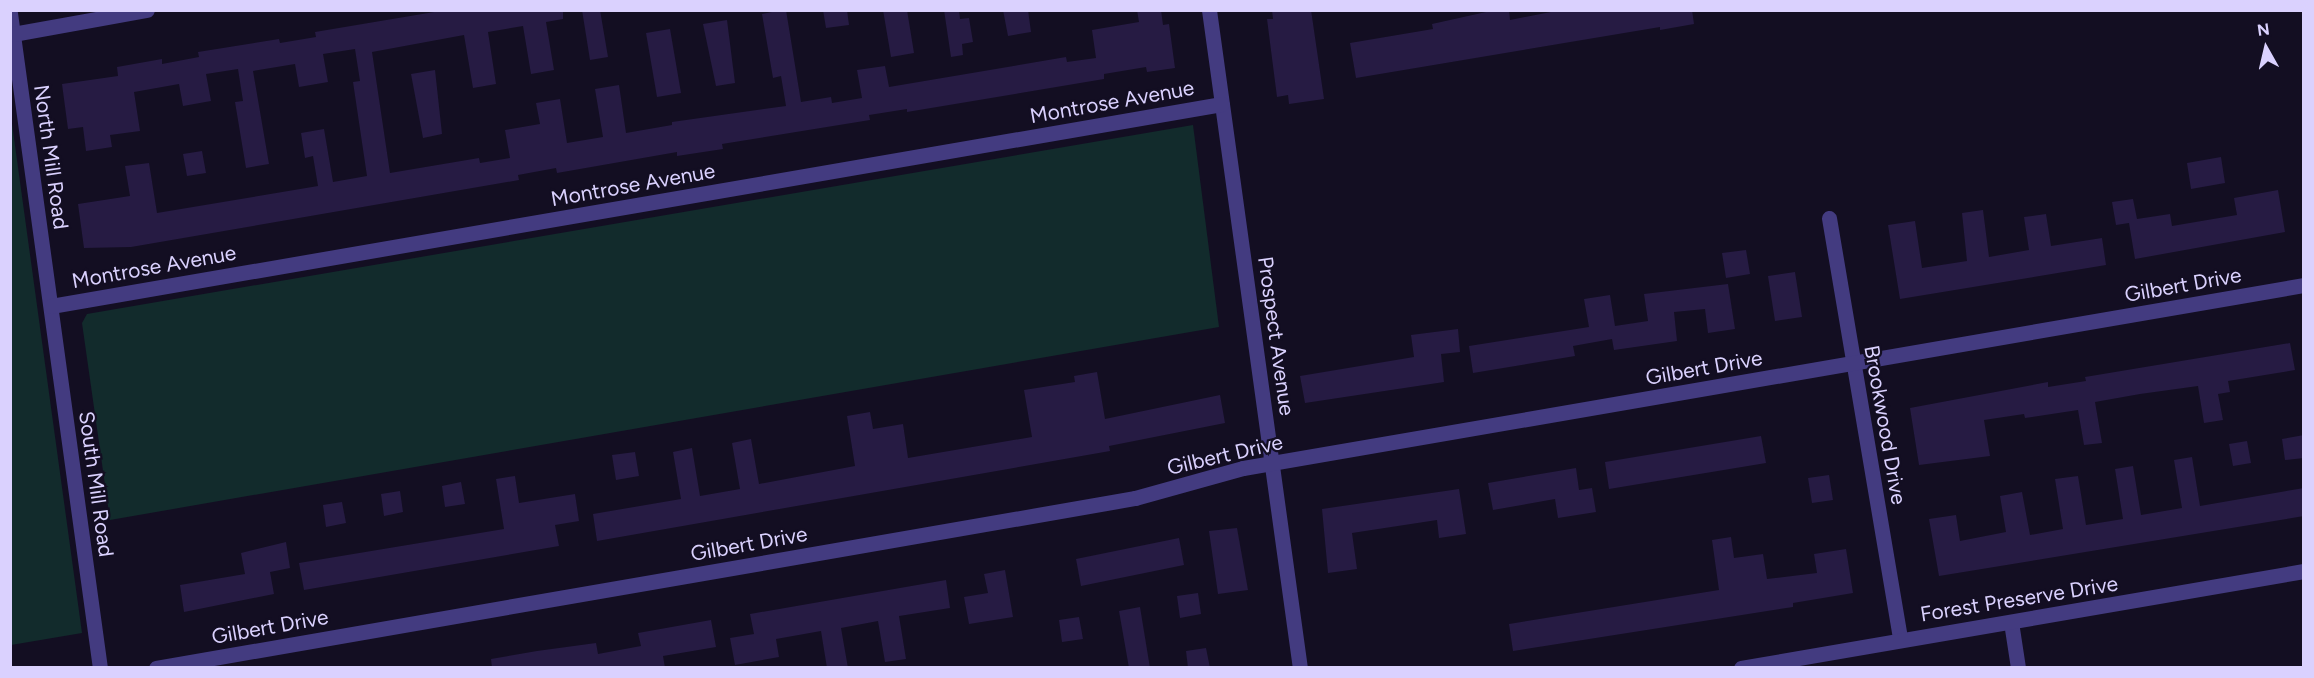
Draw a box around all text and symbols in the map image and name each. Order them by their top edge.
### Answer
north arrow [2236,18,2296,78]
text: N [2256,19,2271,40]
street label: Montrose Avenue [1028,75,1196,129]
street label: North Mill Road [28,83,74,231]
street label: Montrose Avenue [549,158,717,212]
street label: Montrose Avenue [70,240,238,294]
street label: Prospect Avenue [1252,255,1300,417]
street label: Gilbert Drive [2123,262,2243,308]
street label: Brookwood Drive [1859,343,1911,507]
street label: Gilbert Drive [1644,345,1764,391]
street label: South Mill Road [73,409,119,559]
street label: Gilbert Drive [1165,429,1285,481]
street label: Gilbert Drive [689,521,809,567]
street label: Forest Preserve Drive [1918,571,2120,627]
street label: Gilbert Drive [210,604,330,650]

